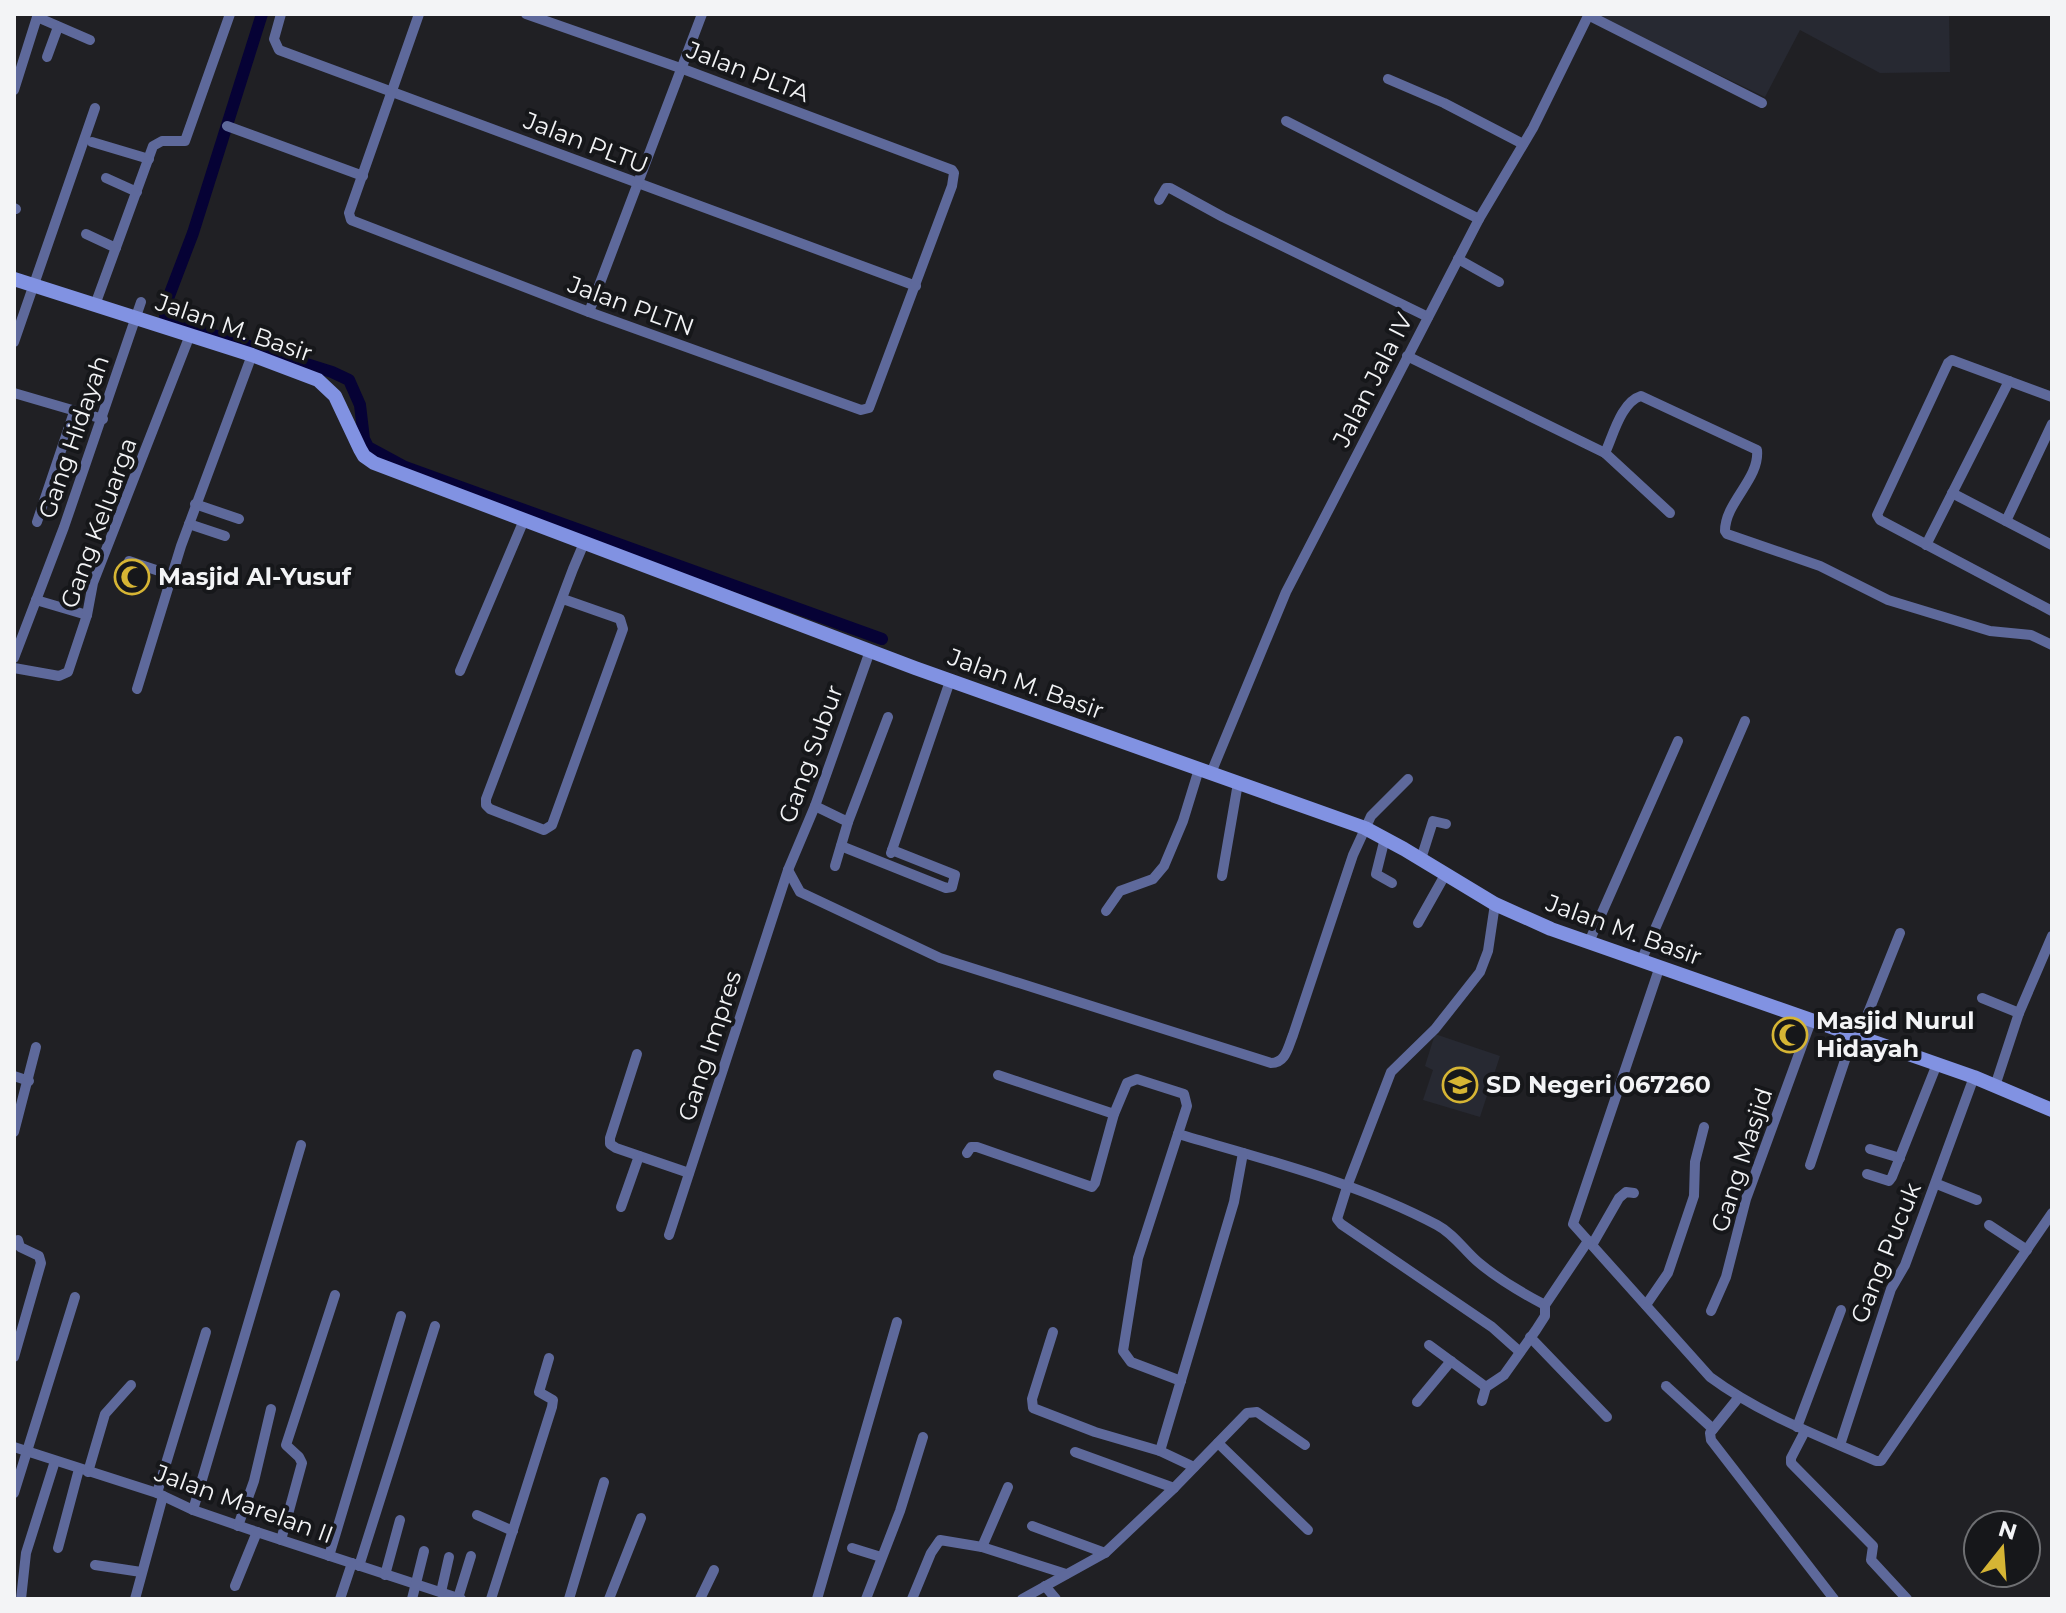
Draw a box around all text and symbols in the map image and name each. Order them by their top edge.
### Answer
street label: Jalan PLTA [682,35,814,108]
street label: Jalan PLTU [519,105,653,180]
street label: Jalan PLTN [563,269,698,342]
street label: Jalan M. Basir [151,287,316,368]
street label: Jalan Jala IV [1326,308,1419,452]
street label: Gang Hidayah [32,351,115,522]
street label: Gang Keluarga [54,434,143,612]
mosque icon: Masjid Al-Yusuf [113,558,151,596]
place label: Masjid Al-Yusuf [158,562,353,591]
street label: Jalan M. Basir [943,642,1108,725]
street label: Gang Subur [772,681,849,827]
street label: Jalan M. Basir [1541,888,1706,971]
street label: Gang Impres [672,967,747,1125]
place label: Masjid Nurul Hidayah [1816,1006,1974,1063]
mosque icon: Masjid Nurul Hidayah [1771,1016,1809,1054]
school or university icon: SD Negeri 067260 [1441,1066,1479,1104]
place label: SD Negeri 067260 [1486,1070,1711,1099]
street label: Gang Masjid [1705,1084,1778,1236]
street label: Gang Pucuk [1844,1178,1927,1327]
street label: Jalan Marelan II [150,1457,337,1549]
north arrow [1962,1509,2042,1589]
text: N [1995,1515,2020,1546]

